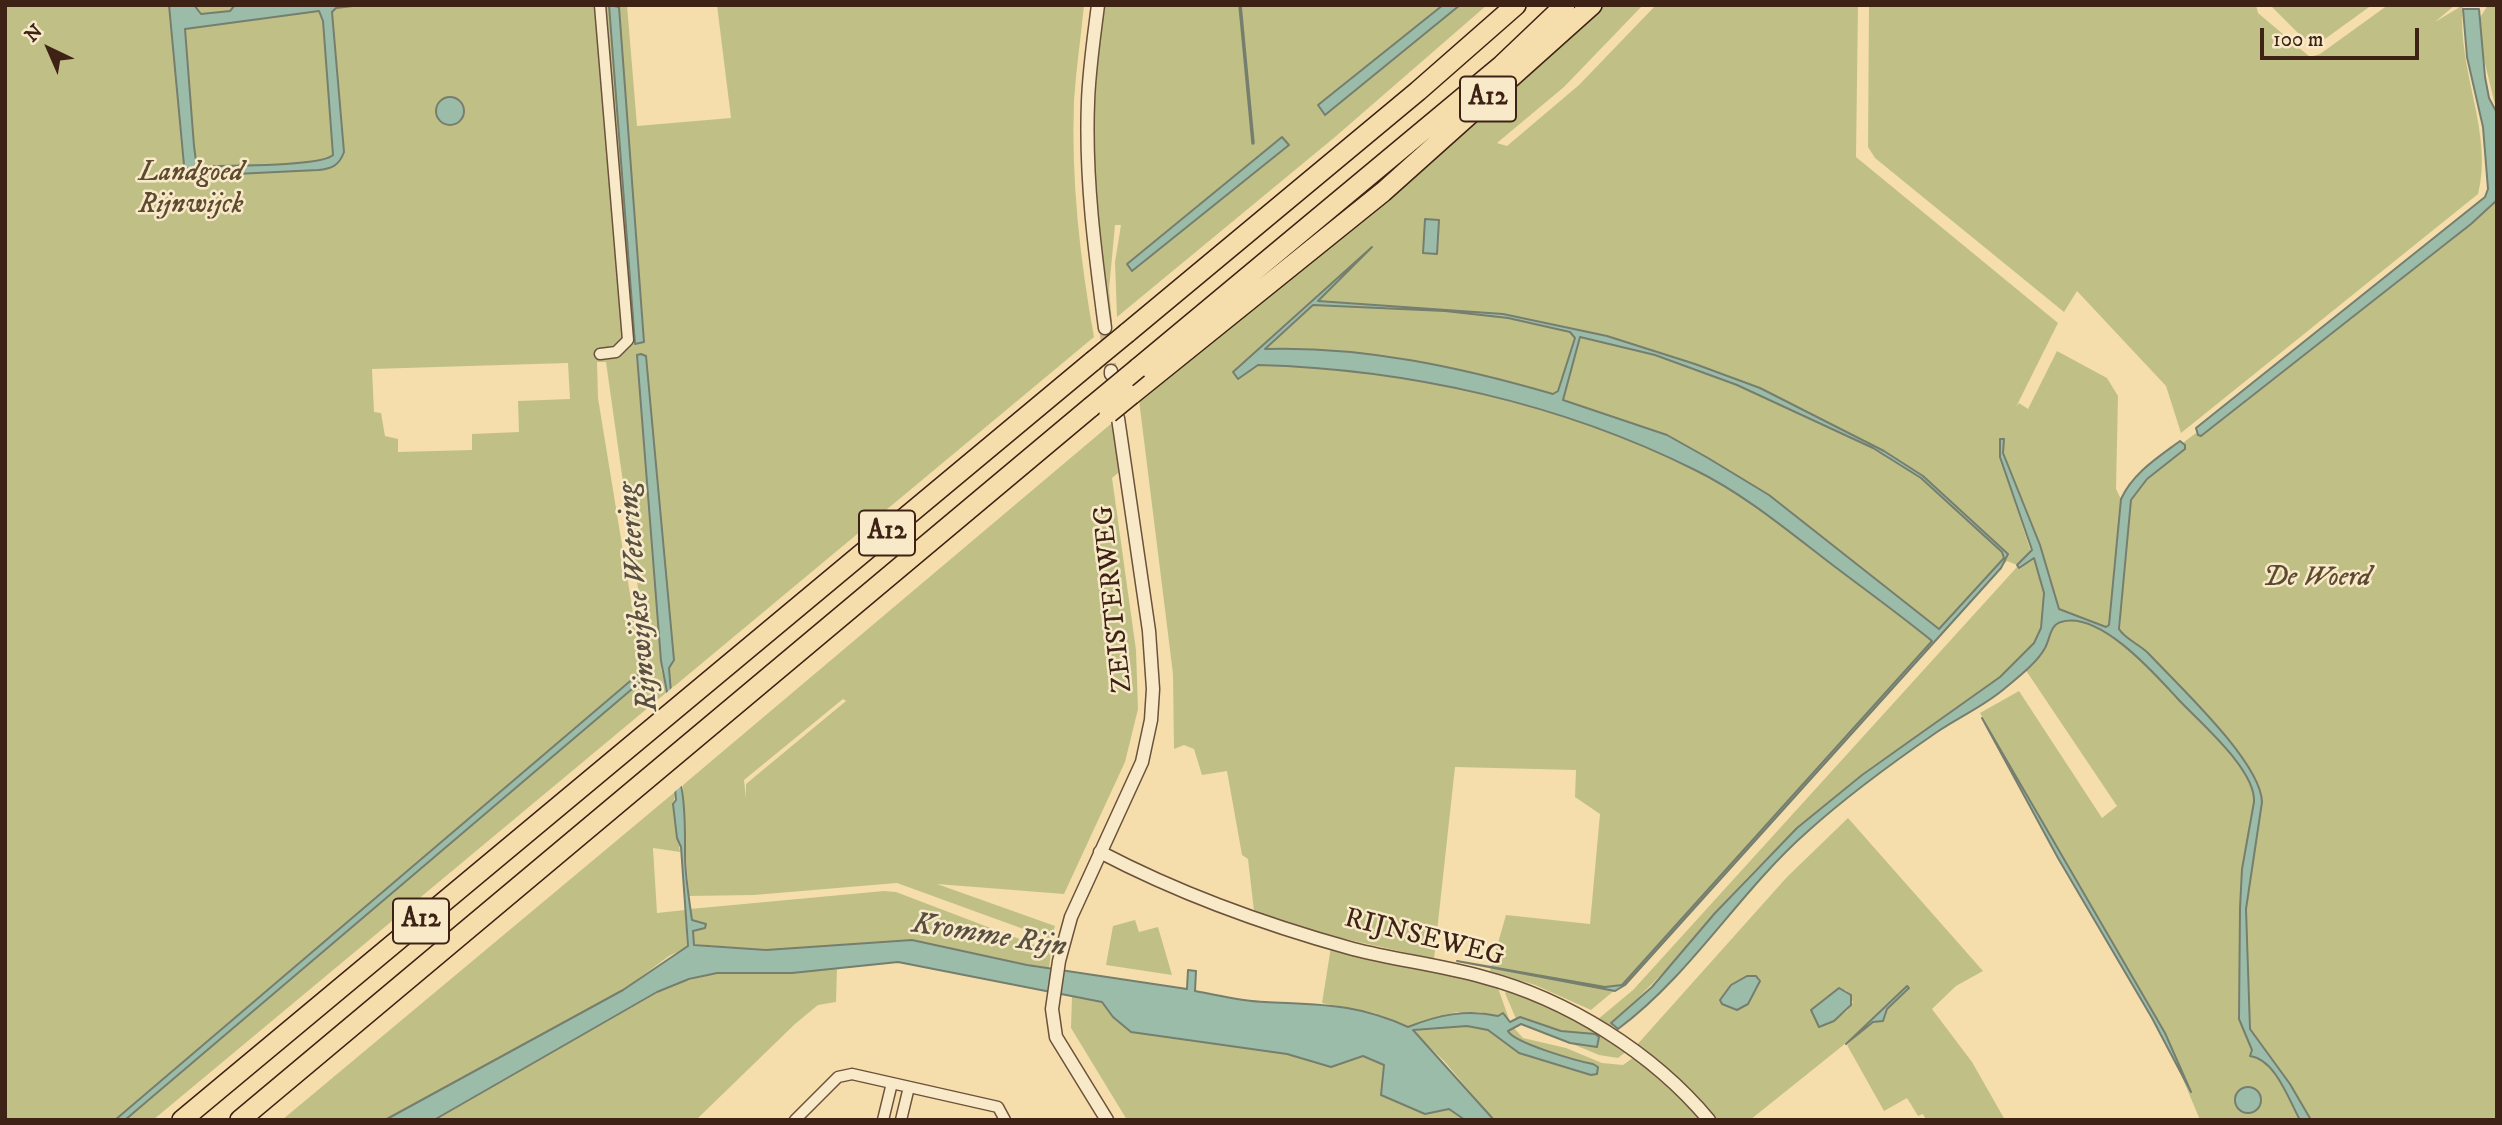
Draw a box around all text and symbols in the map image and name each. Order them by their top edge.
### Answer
north arrow [14,14,84,84]
scale bar [2264,14,2423,58]
text: N [20,20,48,47]
text: 100 m [2273,27,2324,53]
road number: A12 [1460,76,1516,122]
park label: Landgoed Rijnwijck [139,157,243,223]
water label: Rijnwijkse Wetering [612,481,668,713]
street label: ZEISTERWEG [1088,504,1142,694]
road number: A12 [859,510,915,555]
park label: De Woerd [2263,562,2371,596]
road number: A12 [393,898,449,944]
street label: RIJNSEWEG [1340,903,1508,975]
water label: Kromme Rijn [909,907,1069,967]

